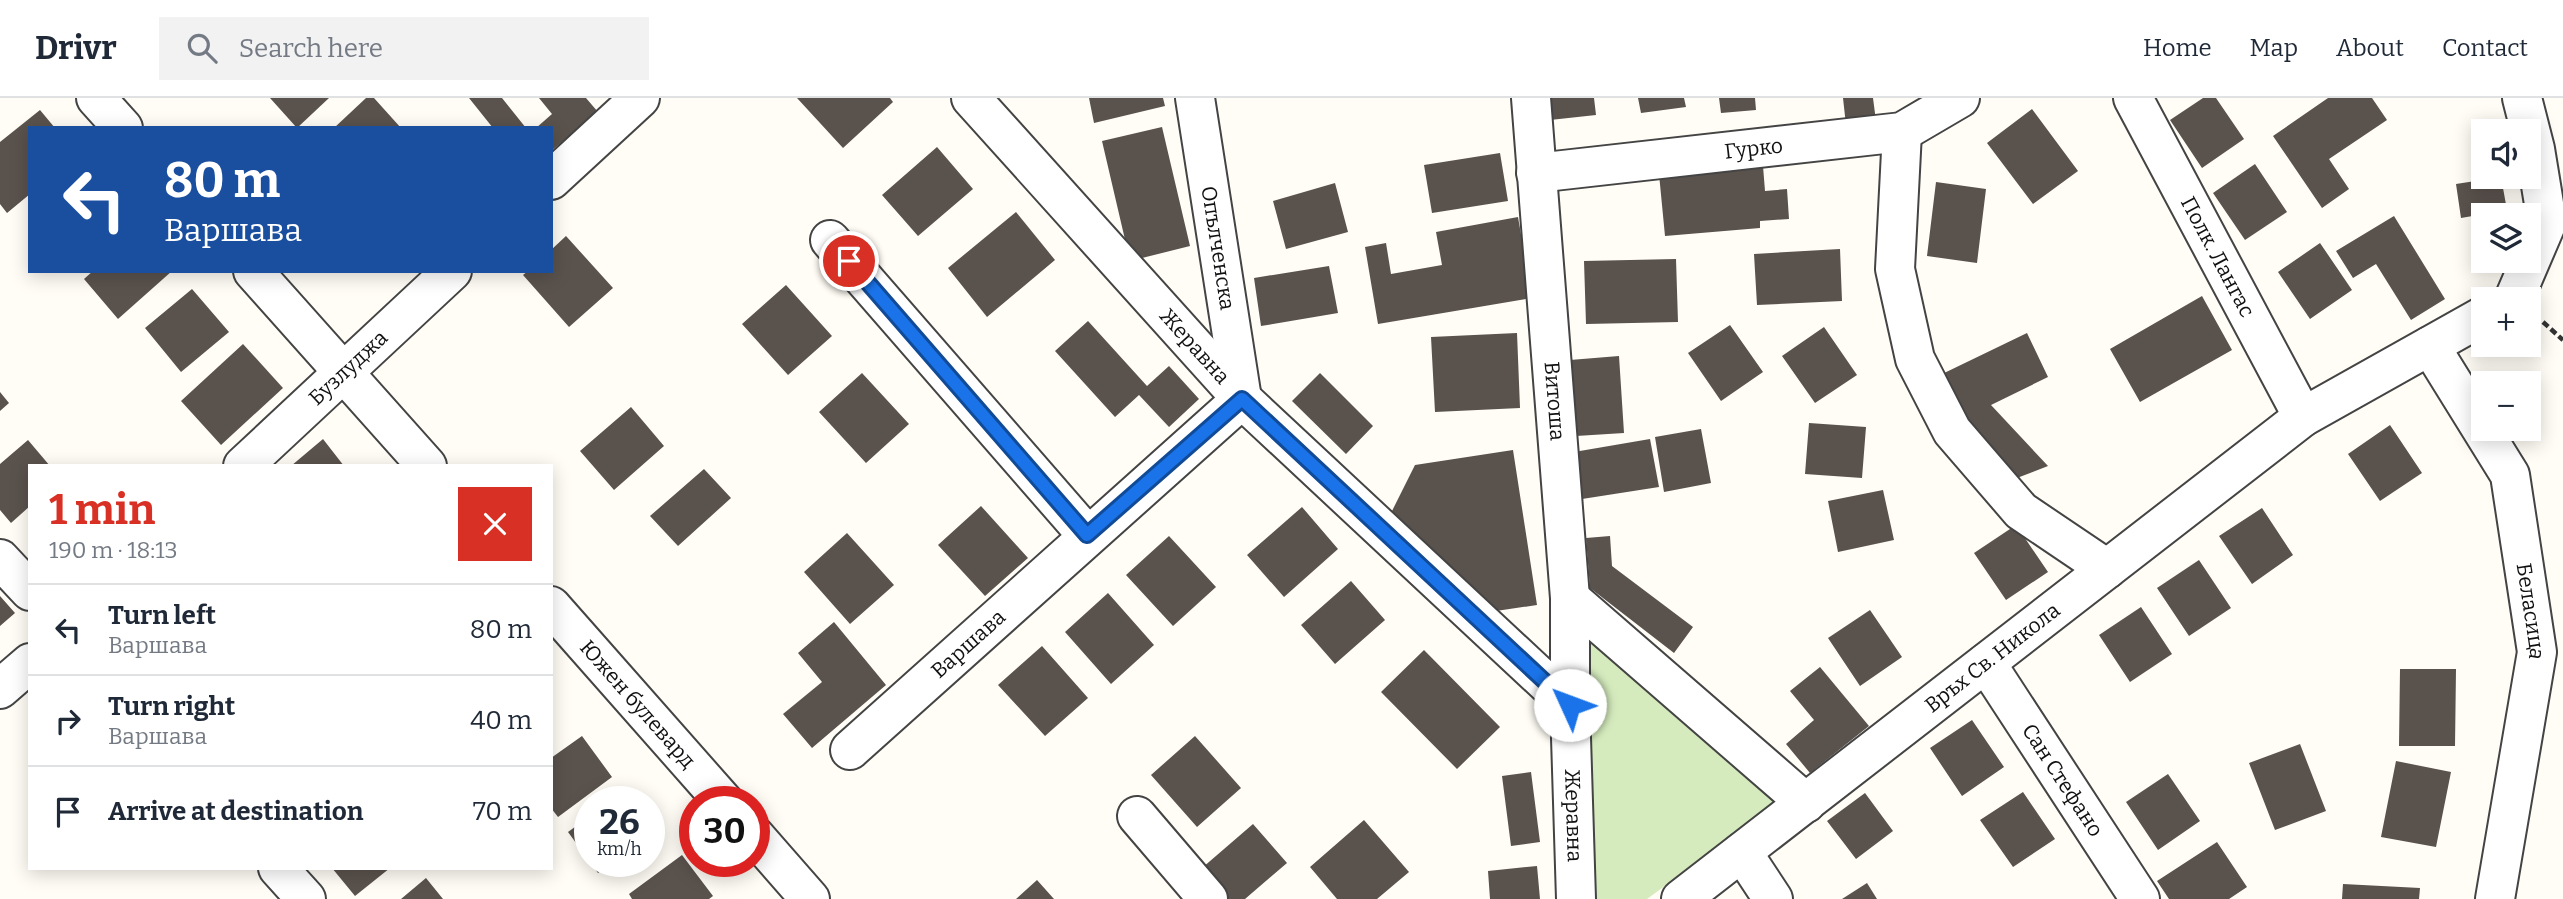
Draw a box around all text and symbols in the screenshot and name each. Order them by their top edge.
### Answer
search box [159,17,649,80]
text: Drivr [35,28,117,68]
icon: search [183,29,221,67]
text: Search here [239,33,383,64]
text: Home [2143,34,2212,62]
text: Map [2250,34,2298,62]
text: About [2336,34,2404,62]
text: Contact [2442,34,2528,62]
map controls [2471,119,2541,441]
button: sound [2471,119,2541,189]
street label: Гурко [1723,132,1784,165]
text: 80 m [164,151,280,210]
icon: left [49,154,140,245]
street label: Опълченска [1195,184,1241,312]
street label: Полк. Лангас [2175,192,2260,322]
button: layers [2471,203,2541,273]
text: Варшава [164,211,302,249]
pin [819,231,879,291]
icon: arrive [830,242,868,280]
button: + [2471,287,2541,357]
street label: Жеравна [1154,303,1236,390]
street label: Бузлуджа [303,324,393,411]
street label: Витоша [1539,361,1571,442]
button: − [2471,371,2541,441]
text: 1 min [49,485,155,535]
button: close [458,487,532,561]
text: 190 m · 18:13 [49,536,178,564]
street label: Беласица [2511,561,2550,663]
street label: Връх Св. Никола [1920,597,2066,718]
text: Turn left [108,600,216,631]
street label: Варшава [926,604,1011,684]
icon: left [49,611,87,649]
text: 80 m [470,614,532,645]
text: Варшава [108,631,207,659]
street label: Южен булевард [574,635,701,774]
position arrow [1533,668,1607,742]
text: Turn right [108,691,235,722]
icon: right [49,702,87,740]
text: 40 m [470,705,532,736]
street label: Сан Стефано [2016,719,2109,842]
text: Варшава [108,722,207,750]
street label: Жеравна [1559,768,1588,863]
speed limit sign: 30 [679,786,770,877]
icon: arrive [49,793,87,831]
text: Arrive at destination [108,796,363,827]
text: 70 m [473,796,532,827]
text: 26 [599,801,640,843]
text: km/h [597,838,642,860]

